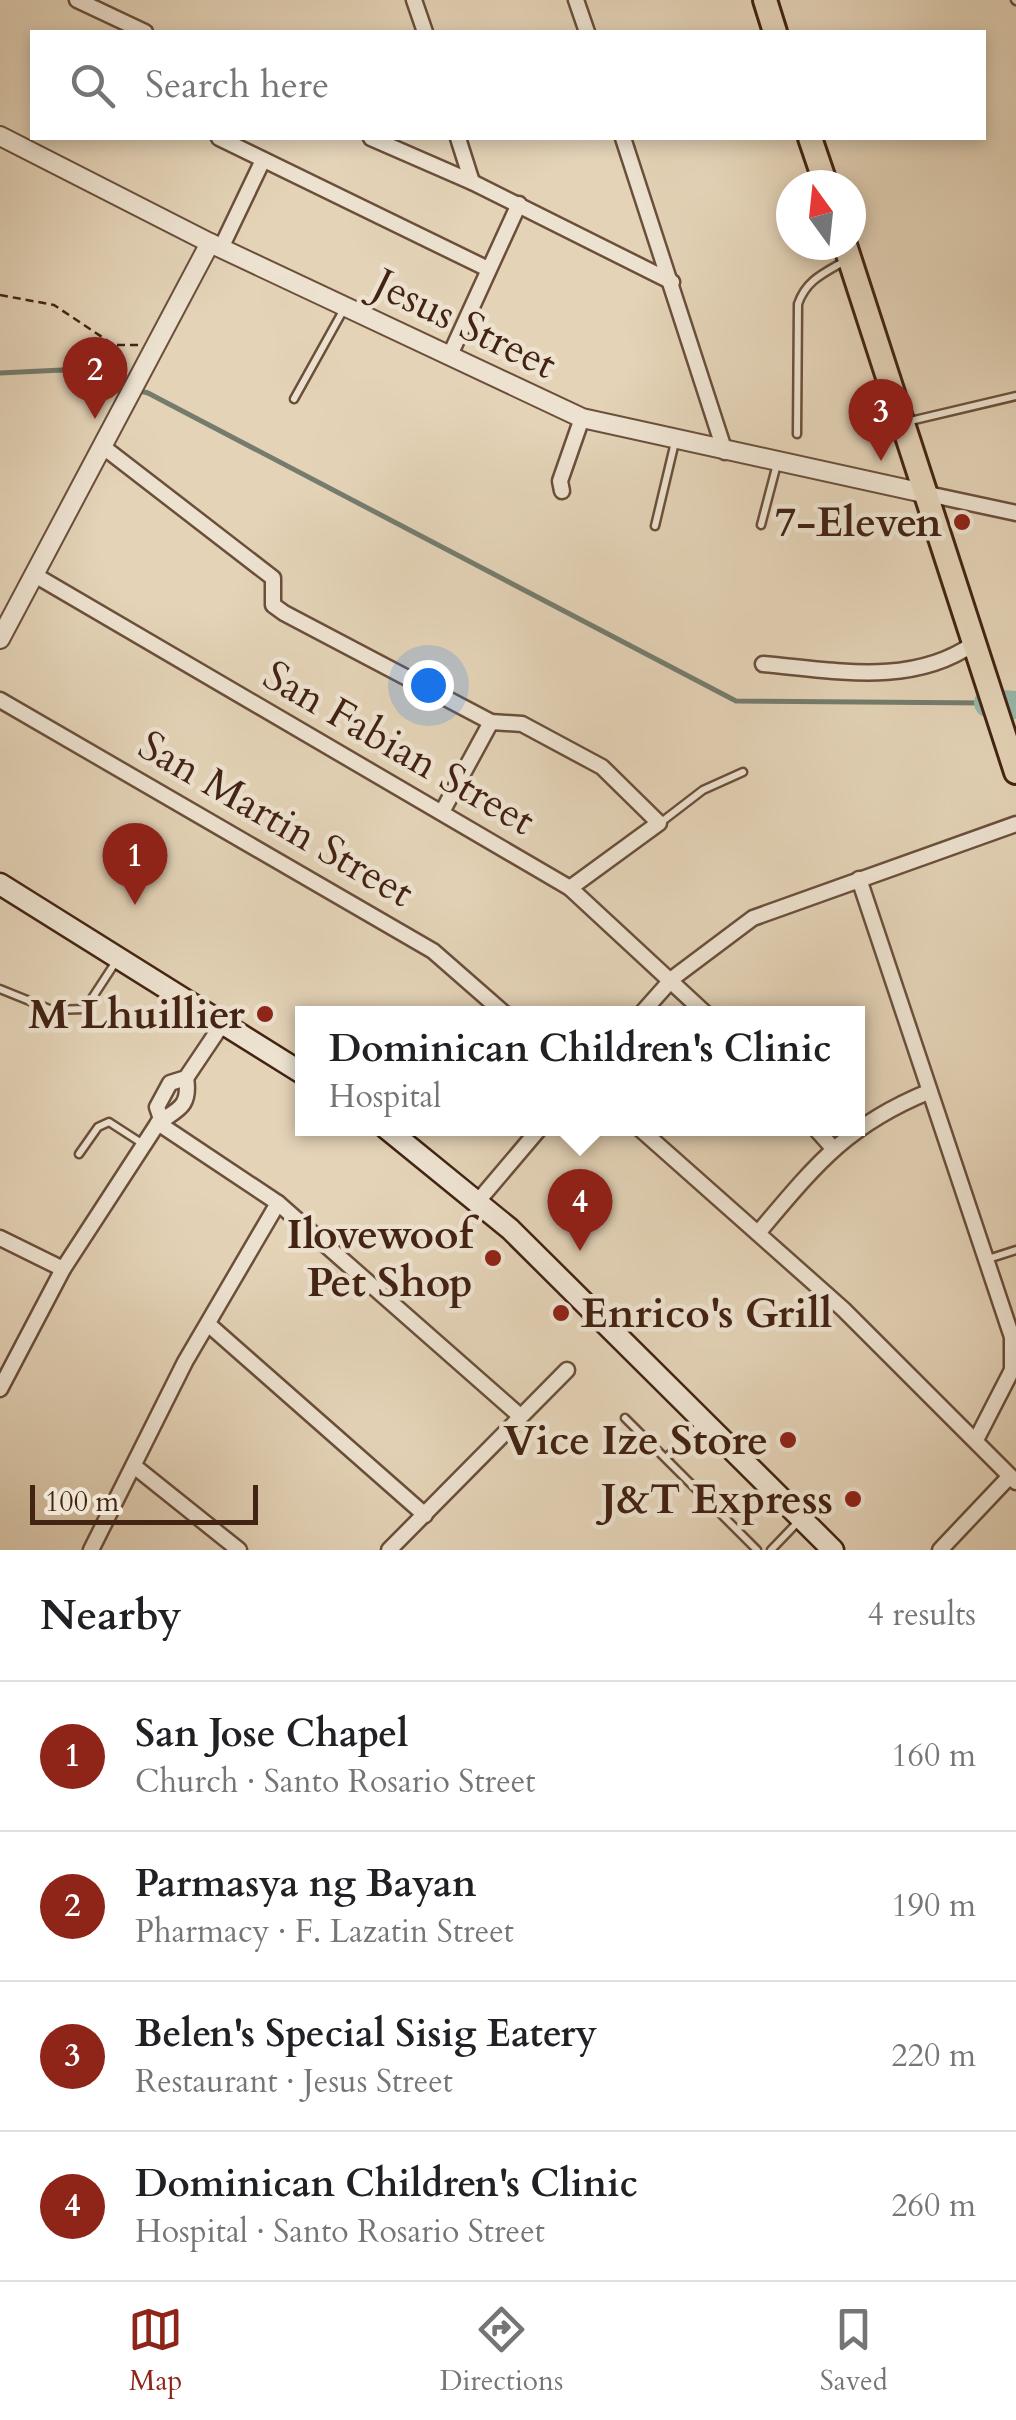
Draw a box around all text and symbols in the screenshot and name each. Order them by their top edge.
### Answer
search box [30,30,986,140]
icon: search [65,58,120,113]
text: Search here [145,59,329,111]
north arrow [776,170,866,260]
street label: Jesus Street [359,253,566,393]
pin: 2 [62,336,128,419]
pin: 3 [848,378,914,461]
place label: 7-Eleven [775,494,942,551]
marker: 7-Eleven [951,511,973,533]
street label: San Fabian Street [253,647,545,849]
your location [403,660,454,711]
street label: San Martin Street [128,717,424,921]
pin: 1 [102,822,168,905]
place label: M Lhuillier [28,986,245,1043]
marker: M Lhuillier [254,1003,276,1025]
popup [295,1006,865,1136]
text: Dominican Children's Clinic [329,1023,831,1075]
text: Hospital [329,1075,441,1119]
pin: 4 [548,1168,612,1251]
place label: Ilovewoof Pet Shop [286,1206,480,1311]
marker: Ilovewoof Pet Shop [482,1247,504,1269]
place label: Enrico's Grill [581,1285,832,1342]
marker: Enrico's Grill [550,1302,572,1324]
place label: Vice Ize Store [503,1412,768,1469]
marker: Vice Ize Store [777,1429,799,1451]
place label: J&T Express [595,1471,833,1528]
scale bar [30,1480,258,1524]
text: 100 m [45,1483,119,1521]
marker: J&T Express [842,1488,864,1510]
text: Nearby [40,1587,182,1644]
text: 4 results [868,1593,976,1637]
text: San Jose Chapel [135,1708,408,1760]
text: 1 [64,1734,81,1778]
text: 160 m [891,1734,976,1778]
text: Church · Santo Rosario Street [135,1760,535,1804]
text: Parmasya ng Bayan [135,1858,476,1910]
text: 2 [64,1884,81,1928]
text: 190 m [891,1884,976,1928]
text: Pharmacy · F. Lazatin Street [135,1910,514,1954]
text: Belen's Special Sisig Eatery [135,2008,597,2060]
text: 3 [64,2034,81,2078]
text: 220 m [891,2034,976,2078]
text: Restaurant · Jesus Street [135,2060,453,2104]
text: Dominican Children's Clinic [135,2158,638,2210]
text: 4 [64,2184,81,2228]
text: 260 m [891,2184,976,2228]
text: Hospital · Santo Rosario Street [135,2210,545,2254]
tab: Map [128,2302,183,2400]
tab: Directions [440,2302,563,2400]
tab: Saved [820,2302,888,2400]

